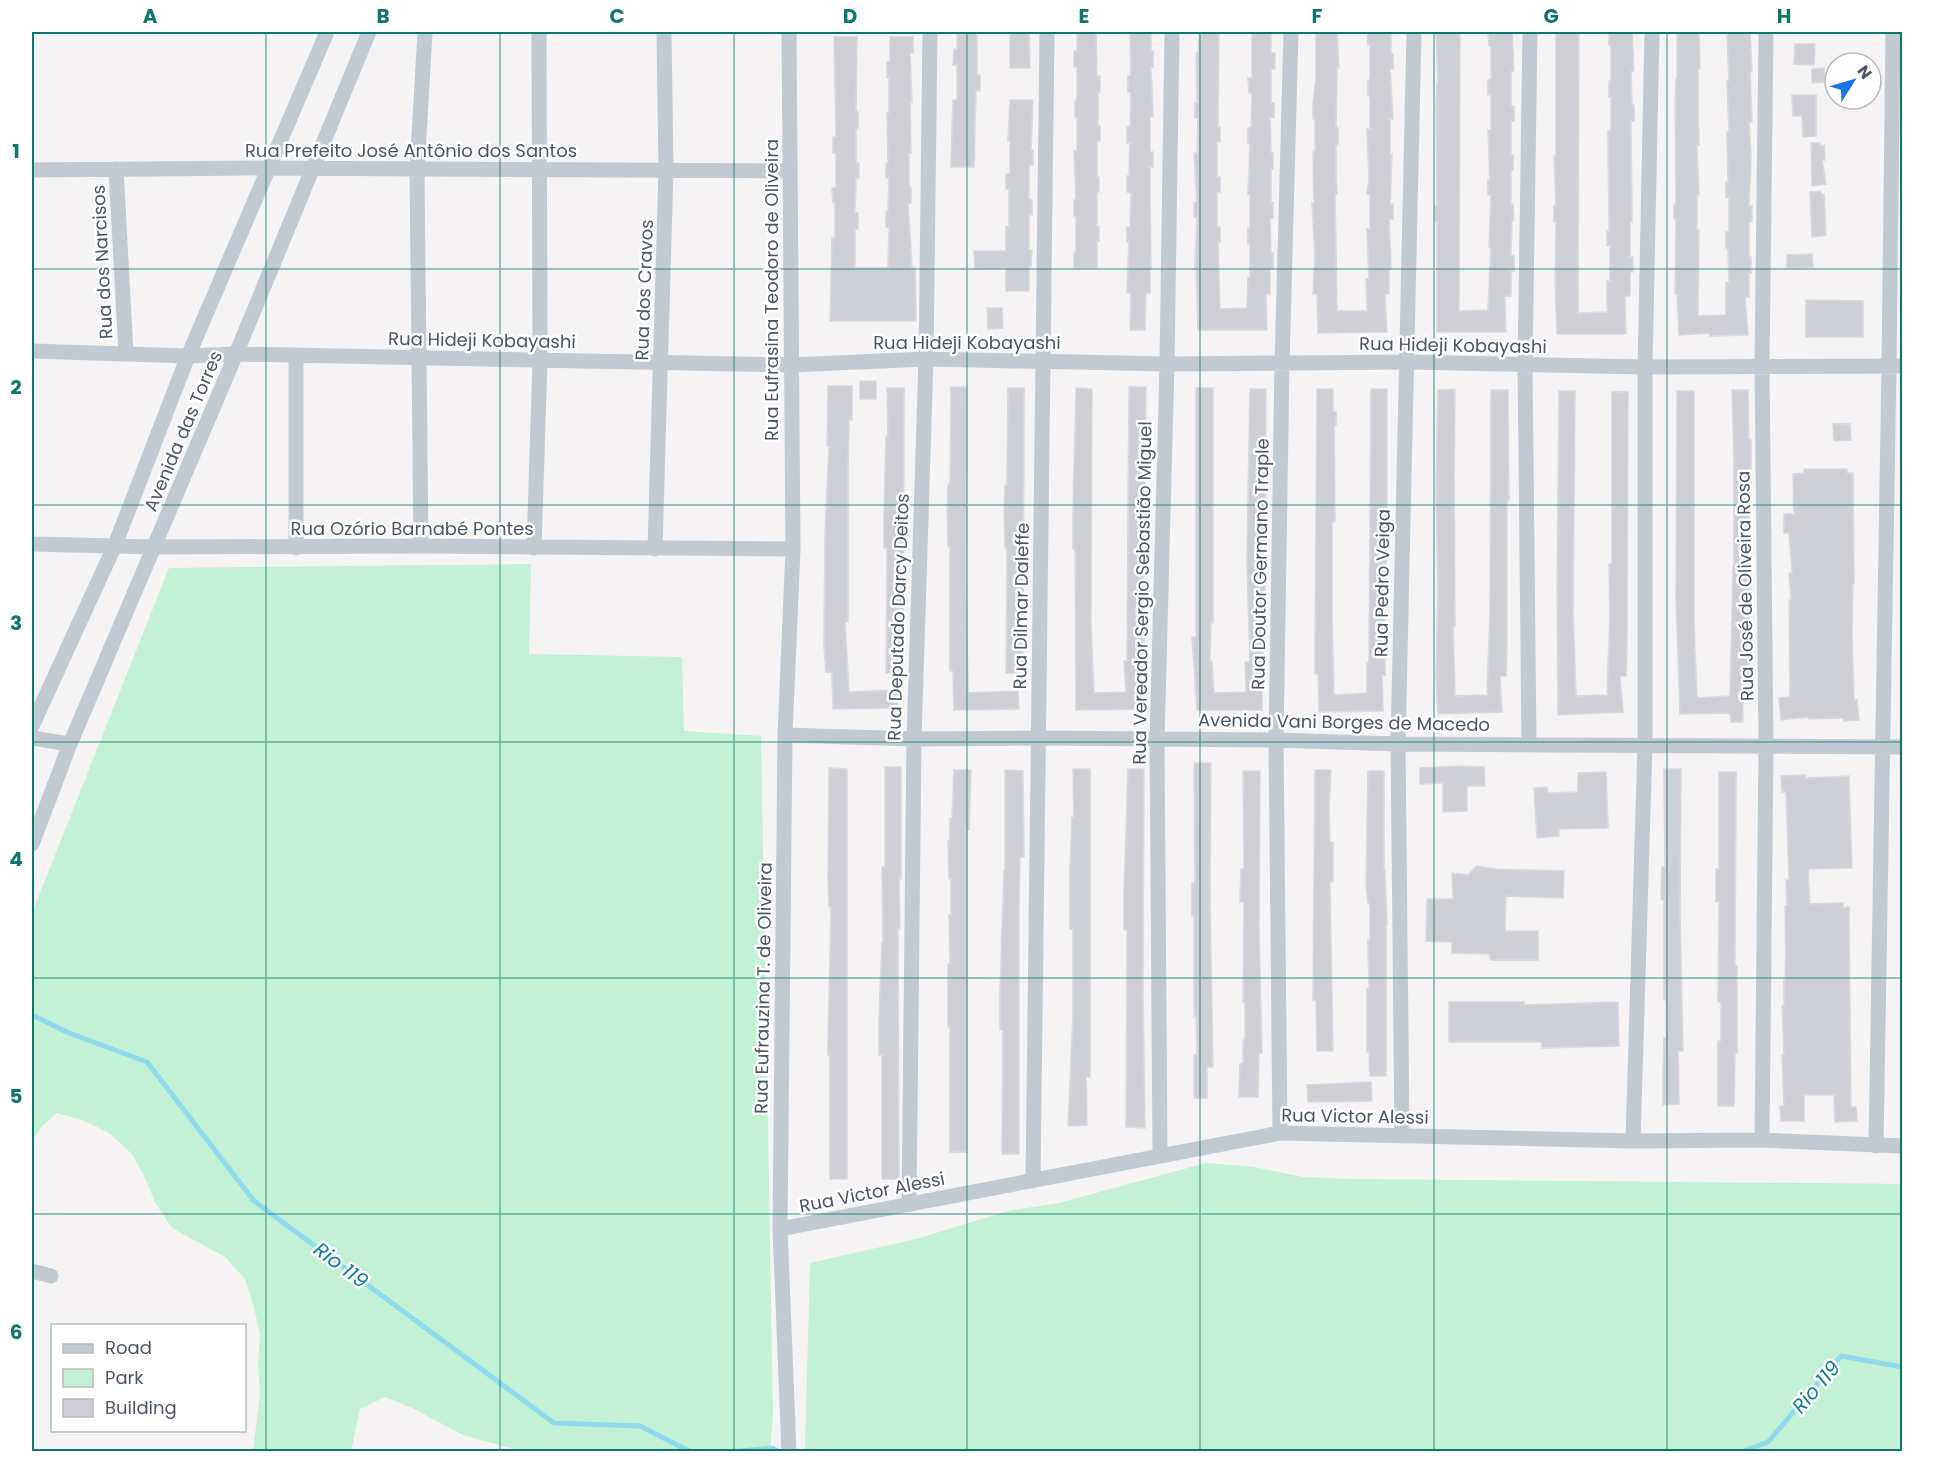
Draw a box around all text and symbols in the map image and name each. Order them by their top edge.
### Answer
text: A [143,2,158,30]
text: B [376,2,390,30]
text: C [609,2,625,30]
text: D [843,2,857,30]
text: E [1079,2,1089,30]
text: F [1312,2,1323,30]
text: G [1543,2,1559,30]
text: H [1777,2,1791,30]
north arrow [1823,51,1883,111]
text: N [1852,61,1877,84]
text: 1 [12,137,20,165]
street label: Rua Prefeito José Antônio dos Santos [245,138,577,163]
street label: Rua Eufrasina Teodoro de Oliveira [759,139,784,441]
street label: Rua dos Narcisos [85,184,119,340]
street label: Rua dos Cravos [629,219,659,361]
street label: Rua Hideji Kobayashi [388,326,576,354]
street label: Rua Hideji Kobayashi [873,330,1061,355]
street label: Rua Hideji Kobayashi [1359,331,1547,359]
street label: Avenida das Torres [138,347,228,515]
text: 2 [10,373,22,401]
street label: Rua Vereador Sergio Sebastião Miguel [1127,421,1157,765]
street label: Rua Doutor Germano Traple [1245,438,1275,690]
street label: Rua José de Oliveira Rosa [1730,471,1760,701]
street label: Rua Deputado Darcy Deitos [881,493,915,741]
street label: Rua Pedro Veiga [1368,509,1396,657]
street label: Rua Ozório Barnabé Pontes [290,516,534,541]
street label: Rua Dilmar Daleffe [1007,522,1035,690]
text: 3 [10,609,22,637]
street label: Avenida Vani Borges de Macedo [1198,707,1490,737]
text: 4 [9,845,23,873]
street label: Rua Eufrauzina T. de Oliveira [748,862,778,1114]
text: 5 [10,1082,23,1110]
street label: Rua Victor Alessi [1281,1102,1429,1130]
street label: Rua Victor Alessi [797,1166,947,1218]
water label: Rio 119 [308,1235,374,1295]
text: 6 [10,1318,22,1346]
legend [51,1324,246,1432]
text: Road [105,1335,152,1360]
water label: Rio 119 [1785,1355,1847,1419]
text: Park [105,1365,144,1390]
text: Building [105,1395,177,1420]

